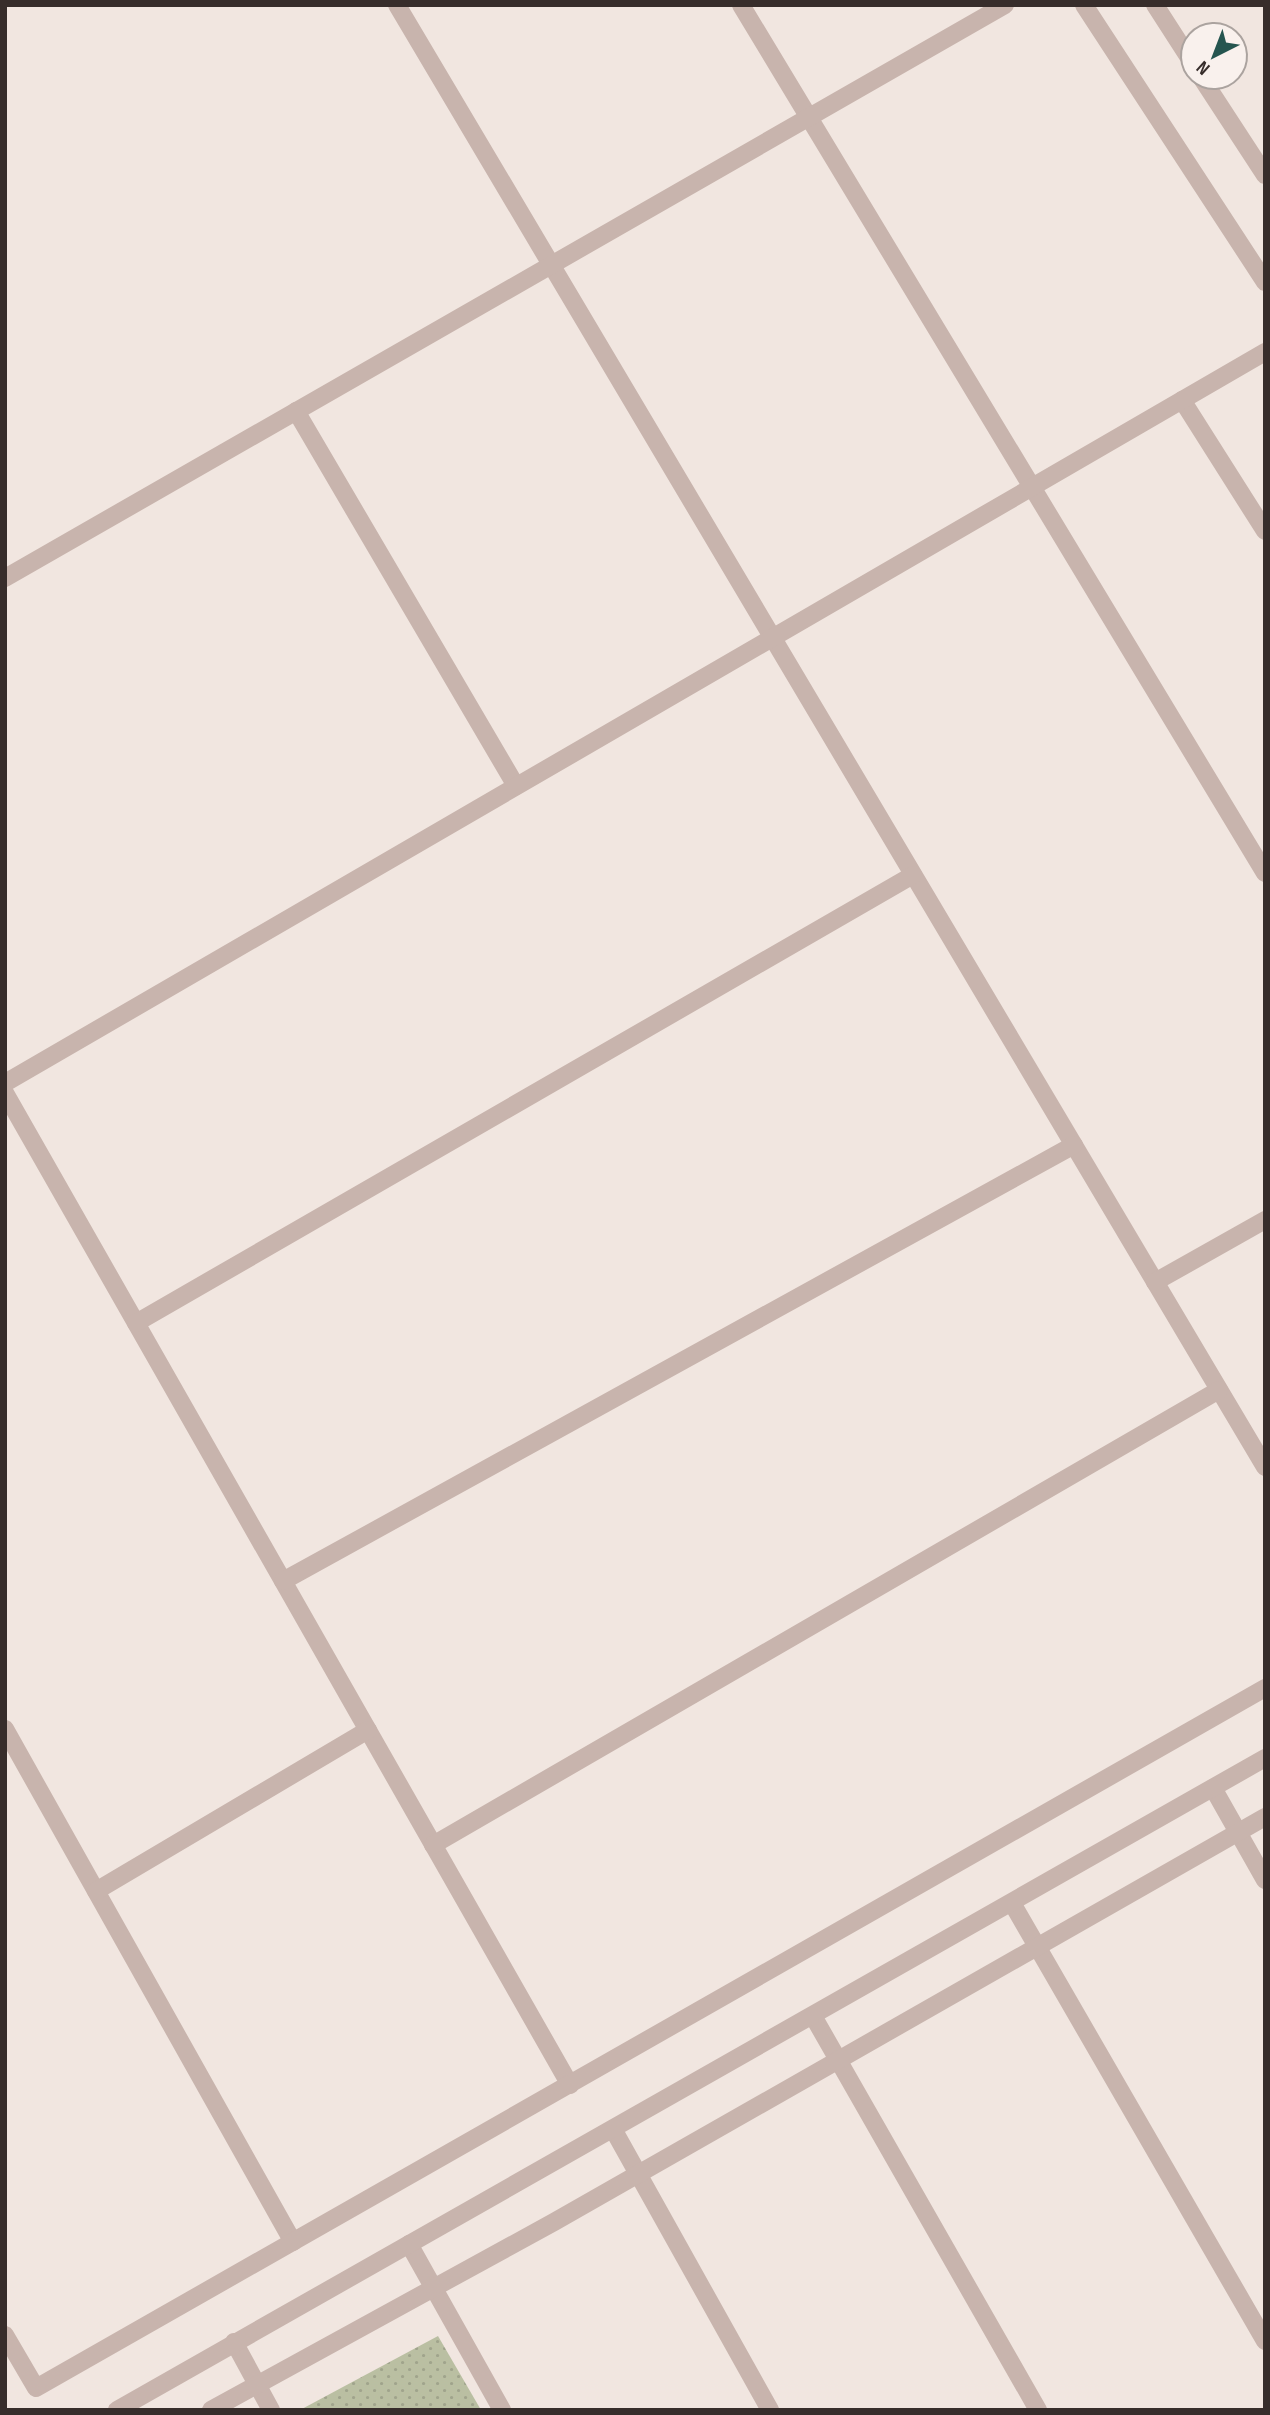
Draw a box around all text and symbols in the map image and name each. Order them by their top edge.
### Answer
north arrow [1179,21,1249,91]
text: N [1192,56,1215,79]

